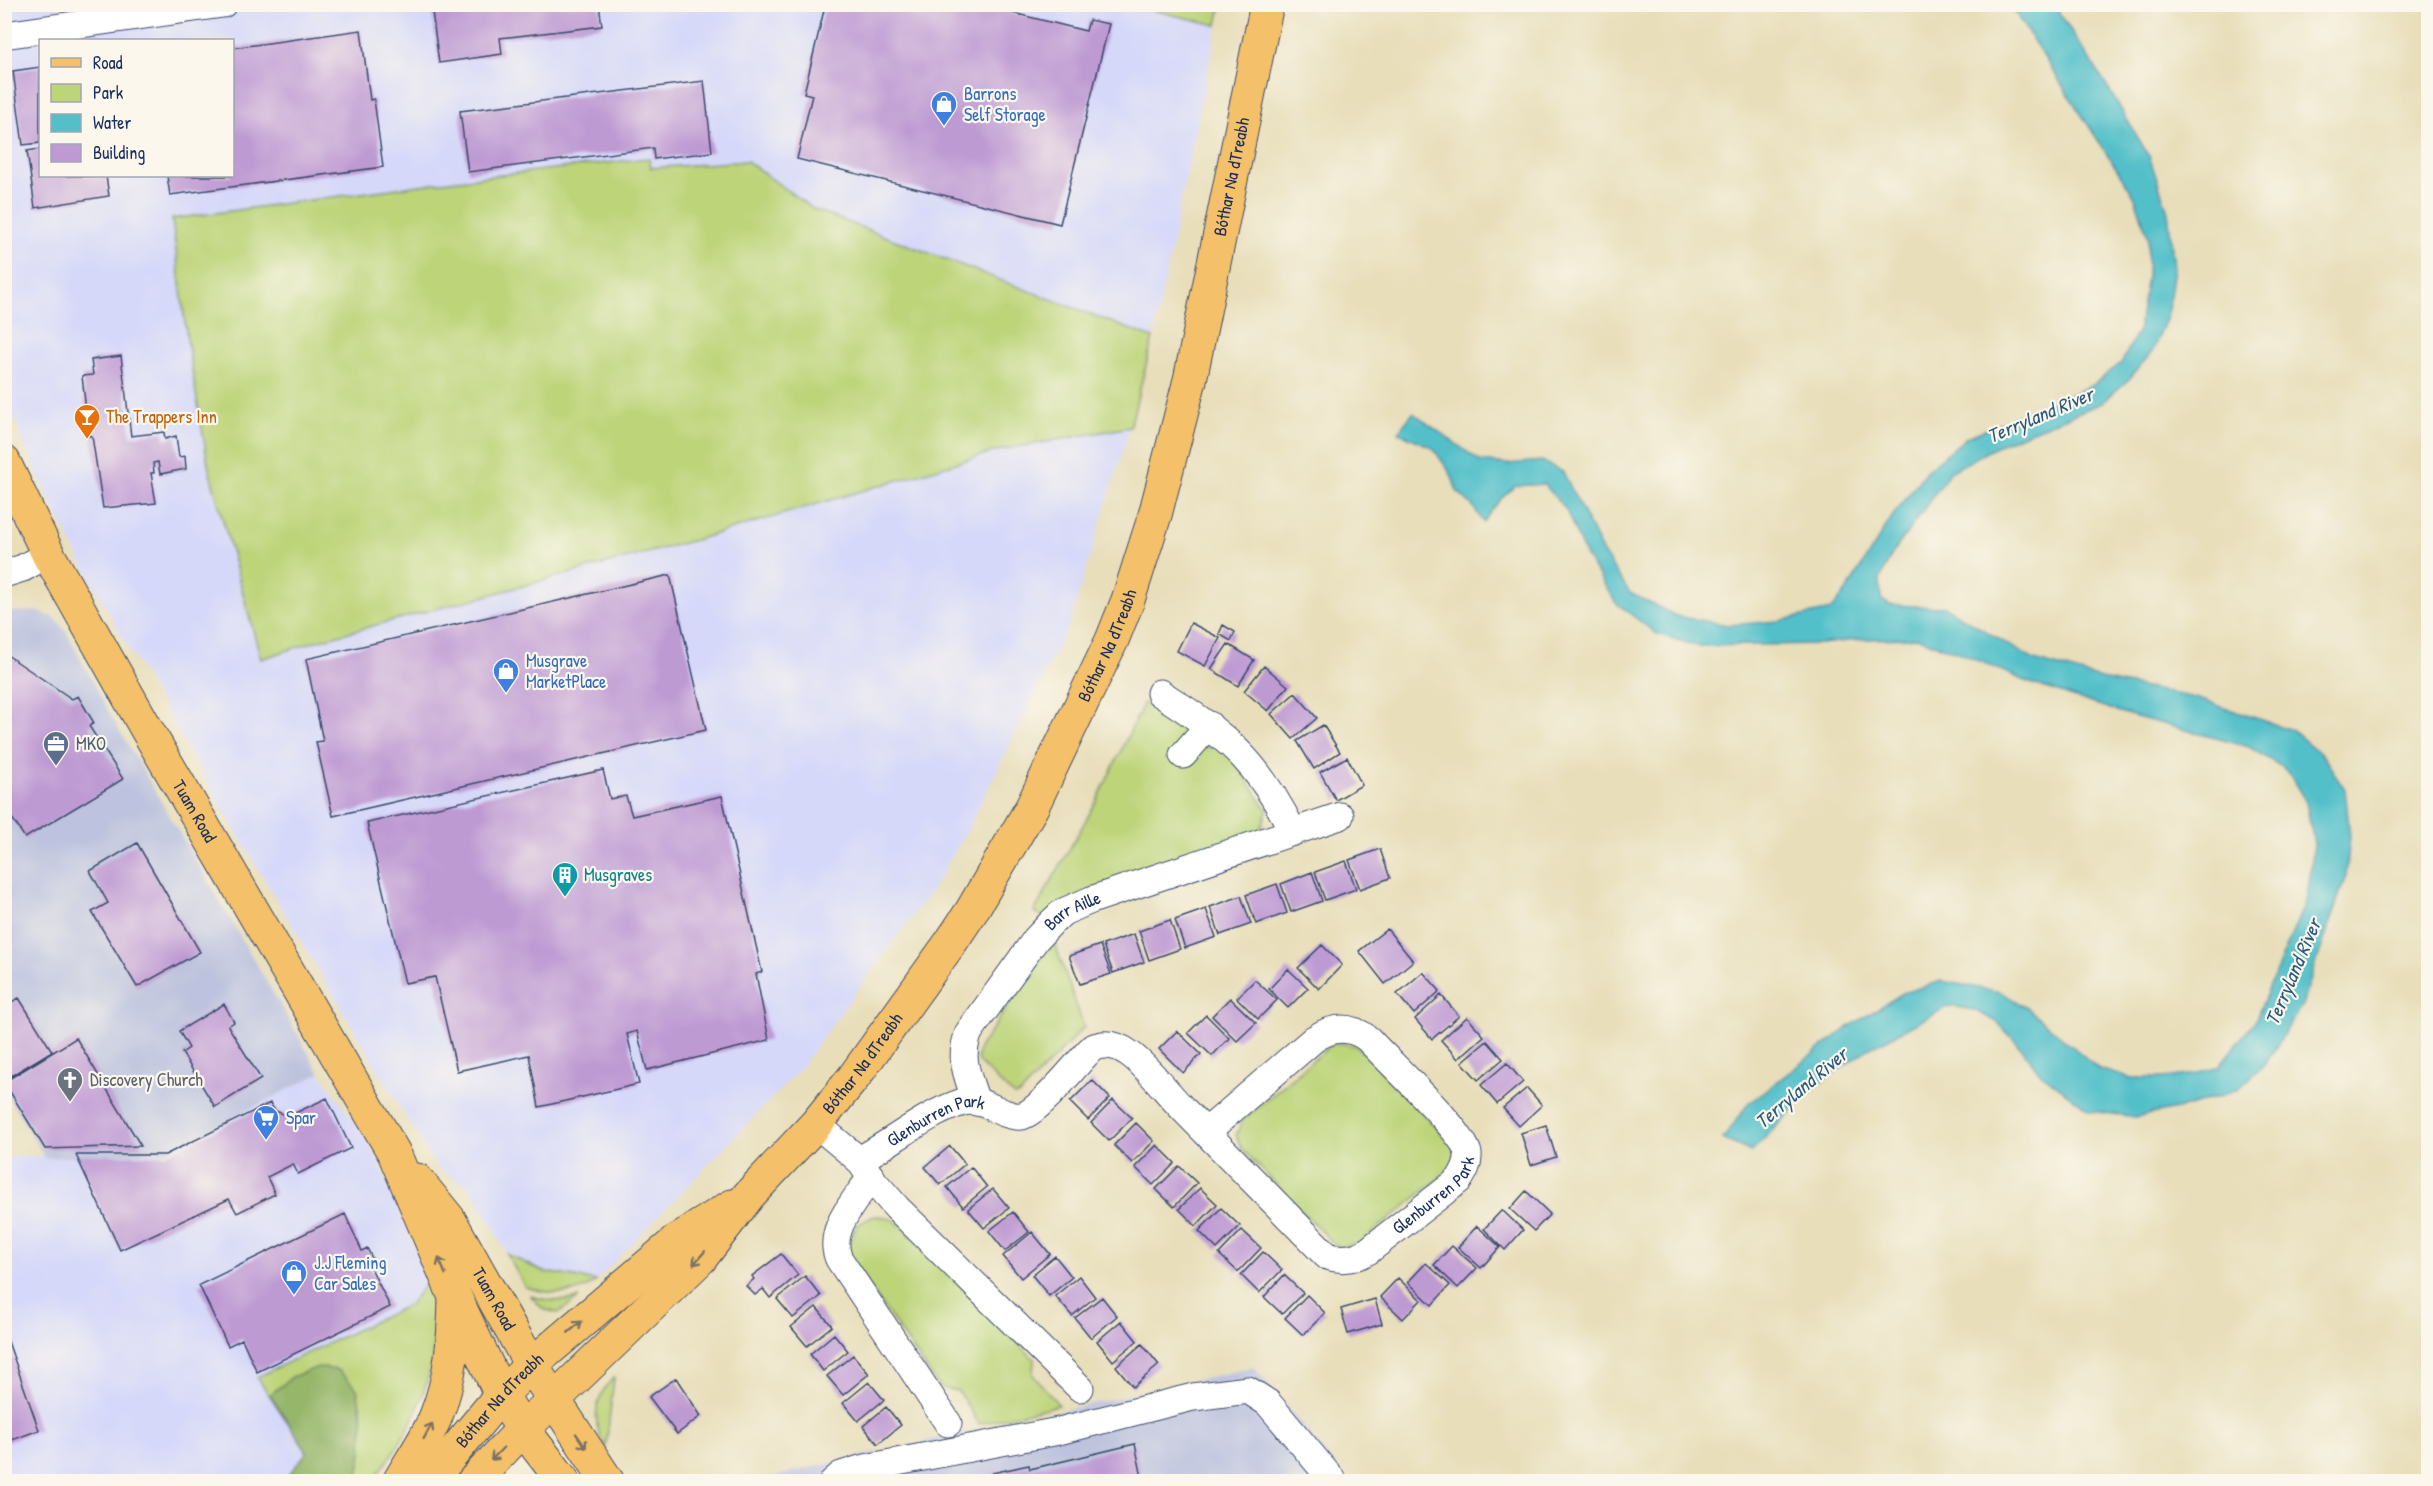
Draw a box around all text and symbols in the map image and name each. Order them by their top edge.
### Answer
legend [39,39,234,177]
text: Road [93,50,123,75]
text: Park [93,80,124,105]
place label: Barrons Self Storage [964,81,1046,127]
shop icon: Barrons Self Storage [929,89,959,127]
text: Water [93,110,131,135]
street label: Bóthar Na dTreabh [1207,115,1256,238]
text: Building [93,140,145,165]
water label: Terryland River [1983,379,2100,450]
bar icon: The Trappers Inn [72,402,102,440]
place label: The Trappers Inn [106,404,217,429]
street label: Bóthar Na dTreabh [1071,586,1143,706]
place label: Musgrave MarketPlace [526,648,606,694]
shop icon: Musgrave MarketPlace [491,656,521,694]
office icon: MKO [41,729,71,767]
place label: MKO [76,731,106,756]
street label: Tuam Road [167,775,223,847]
building icon: Musgraves [550,860,580,898]
place label: Musgraves [584,862,652,887]
street label: Barr Aille [1038,885,1104,936]
water label: Terryland River [2258,912,2329,1029]
street label: Bóthar Na dTreabh [816,1007,909,1119]
water label: Terryland River [1749,1039,1855,1135]
church icon: Discovery Church [55,1065,85,1103]
place label: Discovery Church [90,1067,203,1092]
street label: Glenburren Park [882,1088,989,1152]
supermarket icon: Spar [251,1103,281,1141]
place label: Spar [286,1105,316,1130]
street label: Glenburren Park [1387,1154,1480,1240]
place label: J.J Fleming Car Sales [314,1250,386,1296]
one-way arrow [692,1250,706,1265]
one-way arrow [436,1257,447,1275]
shop icon: J.J Fleming Car Sales [279,1258,309,1296]
street label: Tuam Road [467,1263,522,1335]
one-way arrow [567,1320,583,1333]
street label: Bóthar Na dTreabh [449,1346,549,1453]
one-way arrow [423,1422,434,1440]
one-way arrow [574,1432,587,1449]
one-way arrow [490,1447,505,1462]

